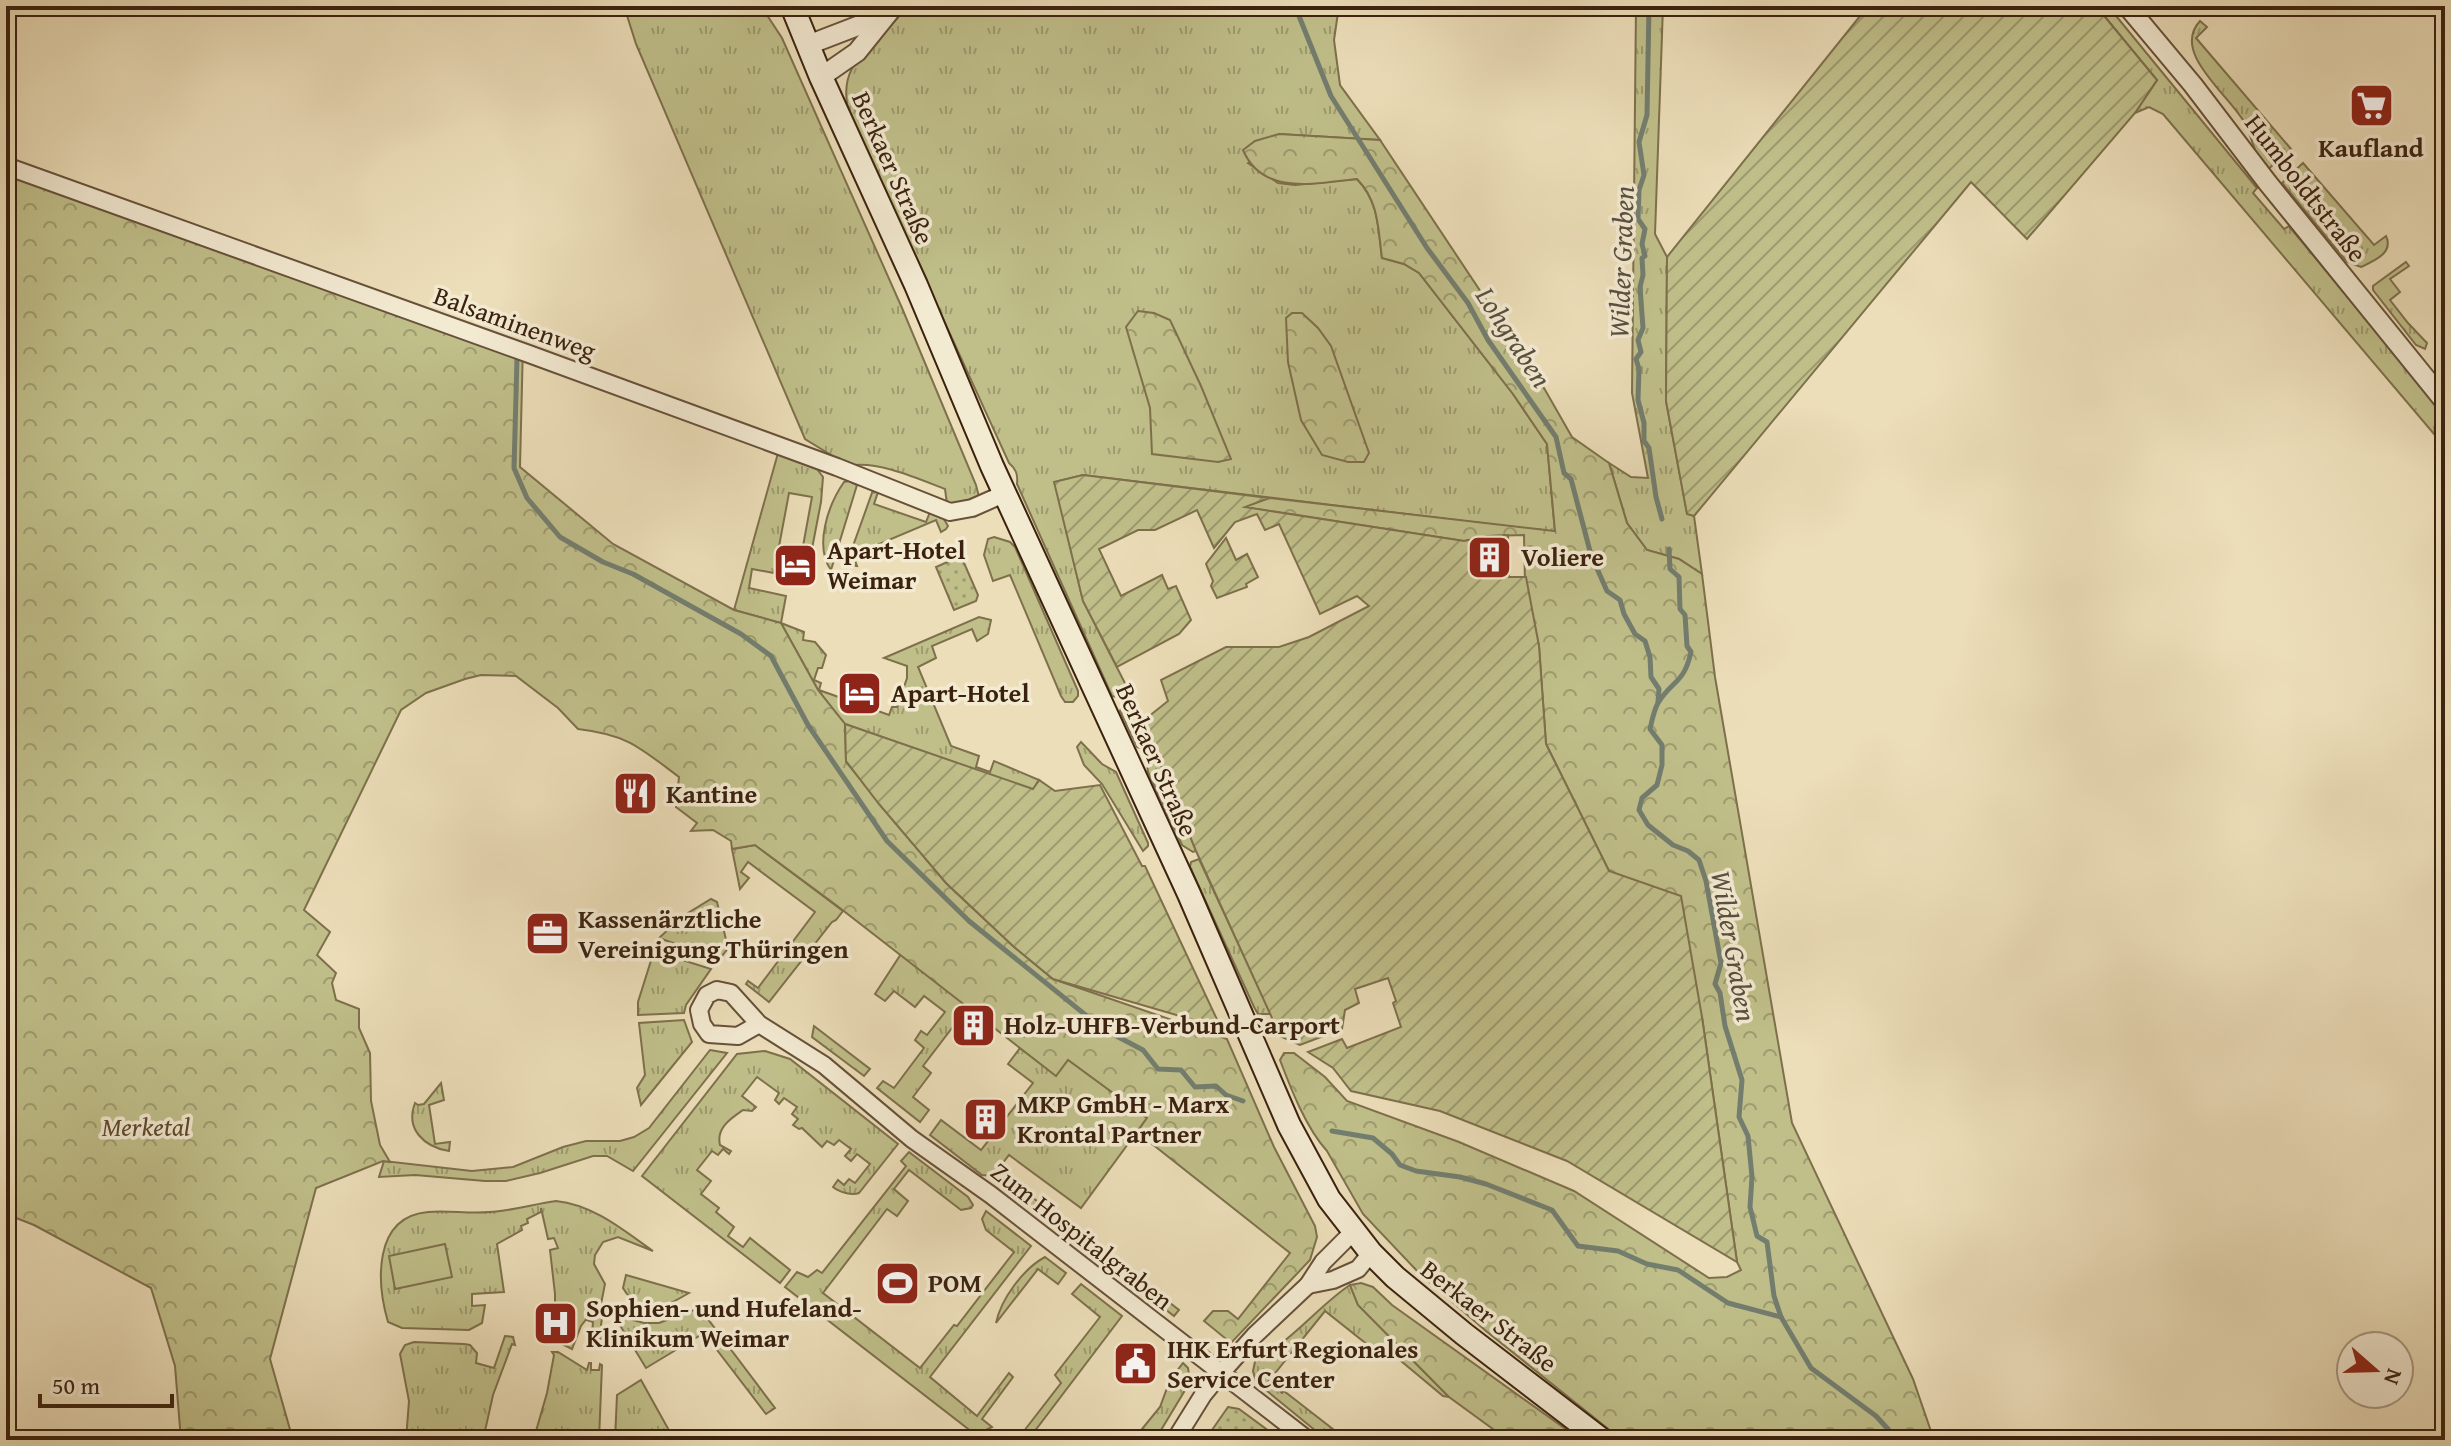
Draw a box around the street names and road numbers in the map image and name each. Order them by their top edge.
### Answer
street label: Berkaer Straße [842,85,945,251]
street label: Humboldtstraße [2236,105,2377,270]
street label: Balsaminenweg [429,275,602,370]
street label: Berkaer Straße [1106,677,1209,843]
street label: Zum Hospitalgraben [983,1152,1182,1319]
street label: Berkaer Straße [1413,1250,1566,1381]

